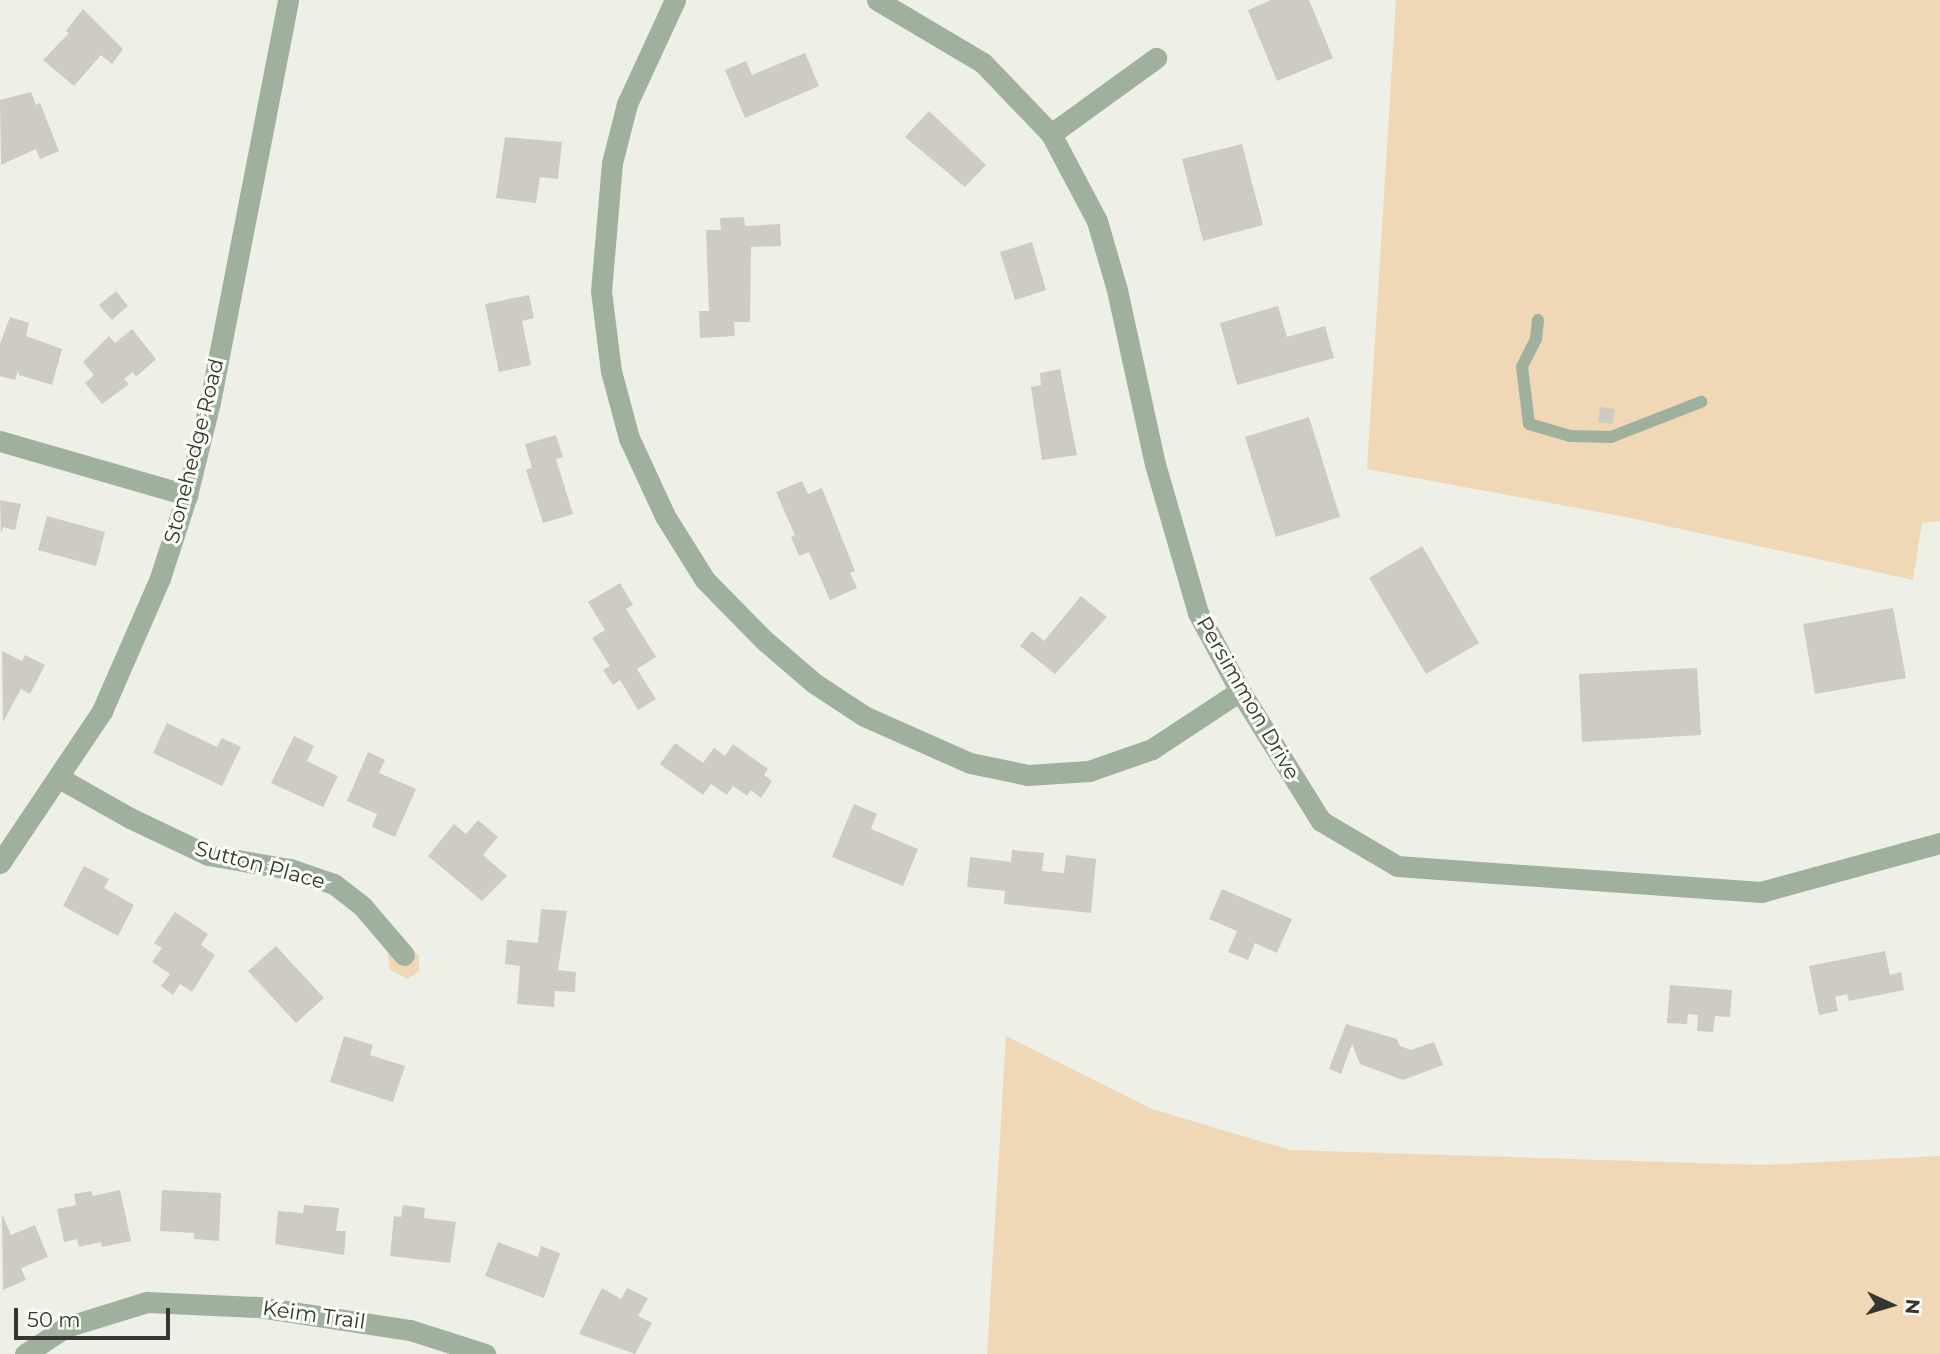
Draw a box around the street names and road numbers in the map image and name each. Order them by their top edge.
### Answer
street label: Stonehedge Road [159,356,229,546]
street label: Persimmon Drive [1191,612,1305,784]
street label: Sutton Place [192,836,328,894]
street label: Keim Trail [261,1295,367,1335]

